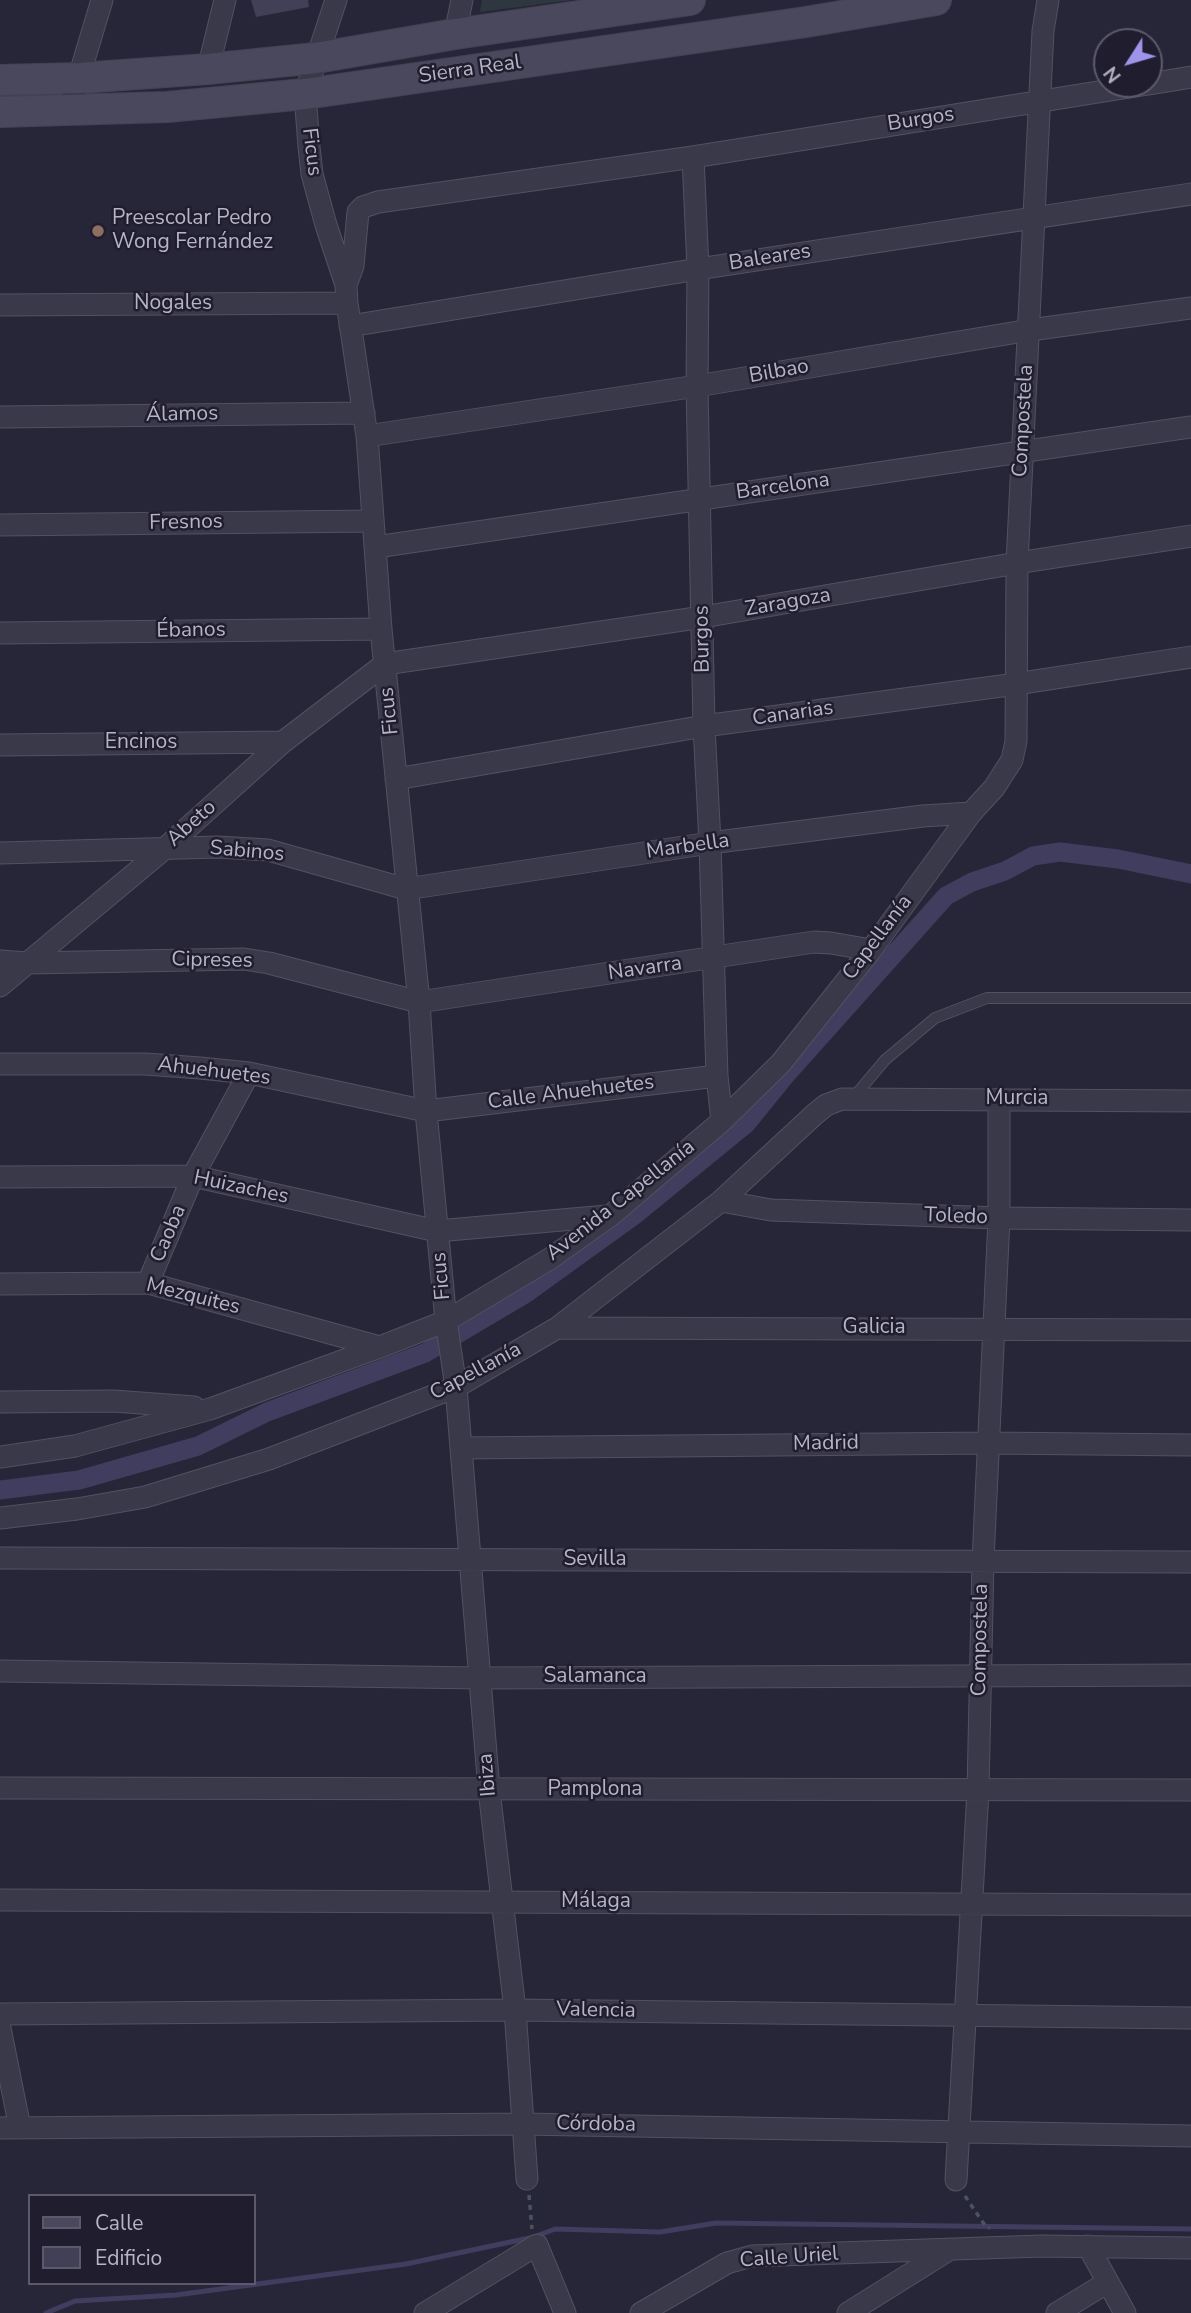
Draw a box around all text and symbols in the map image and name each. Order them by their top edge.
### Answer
north arrow [1093,28,1163,98]
street label: Sierra Real [417,50,523,90]
text: N [1098,61,1127,88]
street label: Burgos [886,102,956,138]
street label: Ficus [296,127,326,177]
place label: Preescolar Pedro Wong Fernández [112,206,273,256]
marker: Preescolar Pedro Wong Fernández [90,223,106,239]
street label: Baleares [727,239,813,277]
street label: Nogales [134,291,212,317]
street label: Bilbao [747,354,811,390]
street label: Compostela [1008,364,1040,478]
street label: Álamos [146,402,218,428]
street label: Barcelona [735,468,831,506]
street label: Fresnos [149,510,223,536]
street label: Zaragoza [743,583,833,623]
street label: Burgos [690,605,716,673]
street label: Ébanos [156,618,226,644]
street label: Ficus [375,686,405,736]
street label: Canarias [751,696,835,732]
street label: Encinos [105,730,177,756]
street label: Abeto [162,795,222,853]
street label: Marbella [645,829,731,865]
street label: Sabinos [209,836,285,868]
street label: Capellanía [838,891,918,985]
street label: Cipreses [171,948,253,974]
street label: Navarra [606,951,684,987]
street label: Ahuehuetes [156,1053,272,1091]
street label: Calle Ahuehuetes [486,1070,656,1116]
street label: Murcia [986,1086,1048,1112]
street label: Avenida Capellanía [542,1135,700,1267]
street label: Huizaches [191,1166,291,1210]
street label: Caoba [146,1201,192,1267]
street label: Toledo [924,1203,988,1231]
street label: Ficus [427,1251,457,1301]
street label: Mezquites [143,1273,243,1321]
street label: Galicia [842,1315,906,1341]
street label: Capellanía [426,1337,526,1407]
street label: Madrid [793,1431,859,1457]
street label: Sevilla [563,1547,627,1573]
street label: Compostela [967,1583,995,1697]
street label: Salamanca [543,1664,647,1690]
street label: Ibiza [474,1752,502,1798]
street label: Pamplona [548,1777,642,1803]
street label: Málaga [561,1889,631,1915]
street label: Valencia [556,1998,636,2024]
street label: Córdoba [556,2112,636,2138]
legend [28,2194,256,2285]
text: Calle [95,2209,143,2237]
street label: Calle Uriel [739,2242,839,2274]
text: Edificio [95,2244,162,2272]

